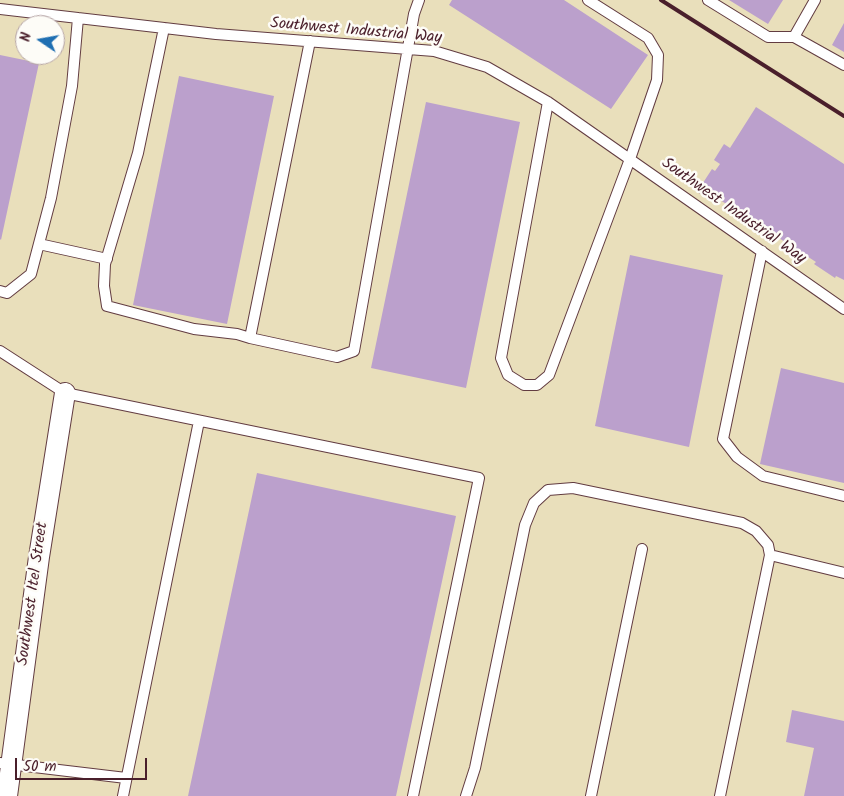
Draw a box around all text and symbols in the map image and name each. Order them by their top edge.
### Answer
north arrow [15,15,65,65]
street label: Southwest Industrial Way [269,15,443,49]
text: N [15,30,38,44]
street label: Southwest Industrial Way [657,155,809,269]
street label: Southwest Itel Street [14,521,54,667]
scale bar [18,748,150,780]
text: 50 m [23,755,57,779]

